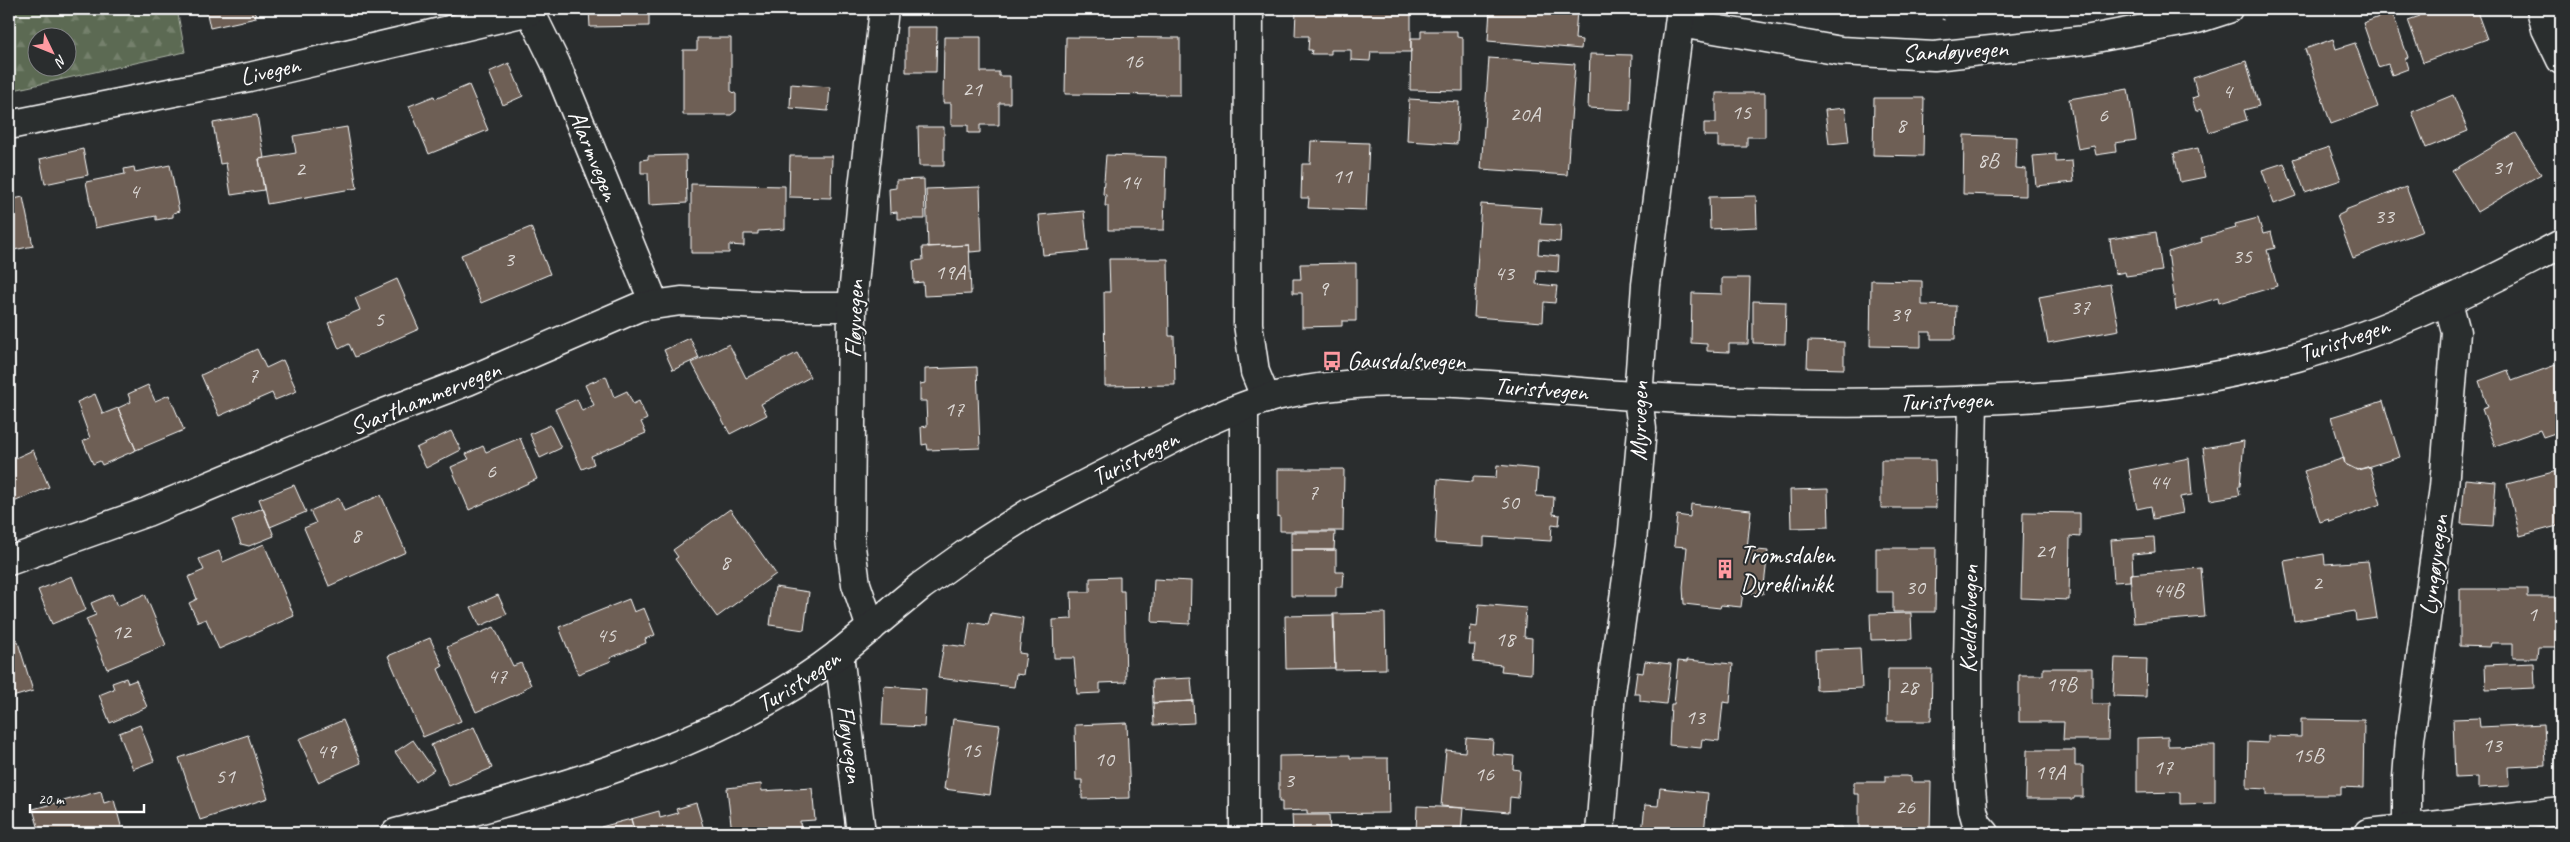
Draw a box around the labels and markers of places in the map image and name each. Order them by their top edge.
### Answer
place label: Gausdalsvegen [1347,345,1466,377]
bus stop icon: Gausdalsvegen [1321,350,1343,372]
place label: Tromsdalen Dyreklinikk [1740,539,1836,600]
building icon: Tromsdalen Dyreklinikk [1714,558,1736,580]

